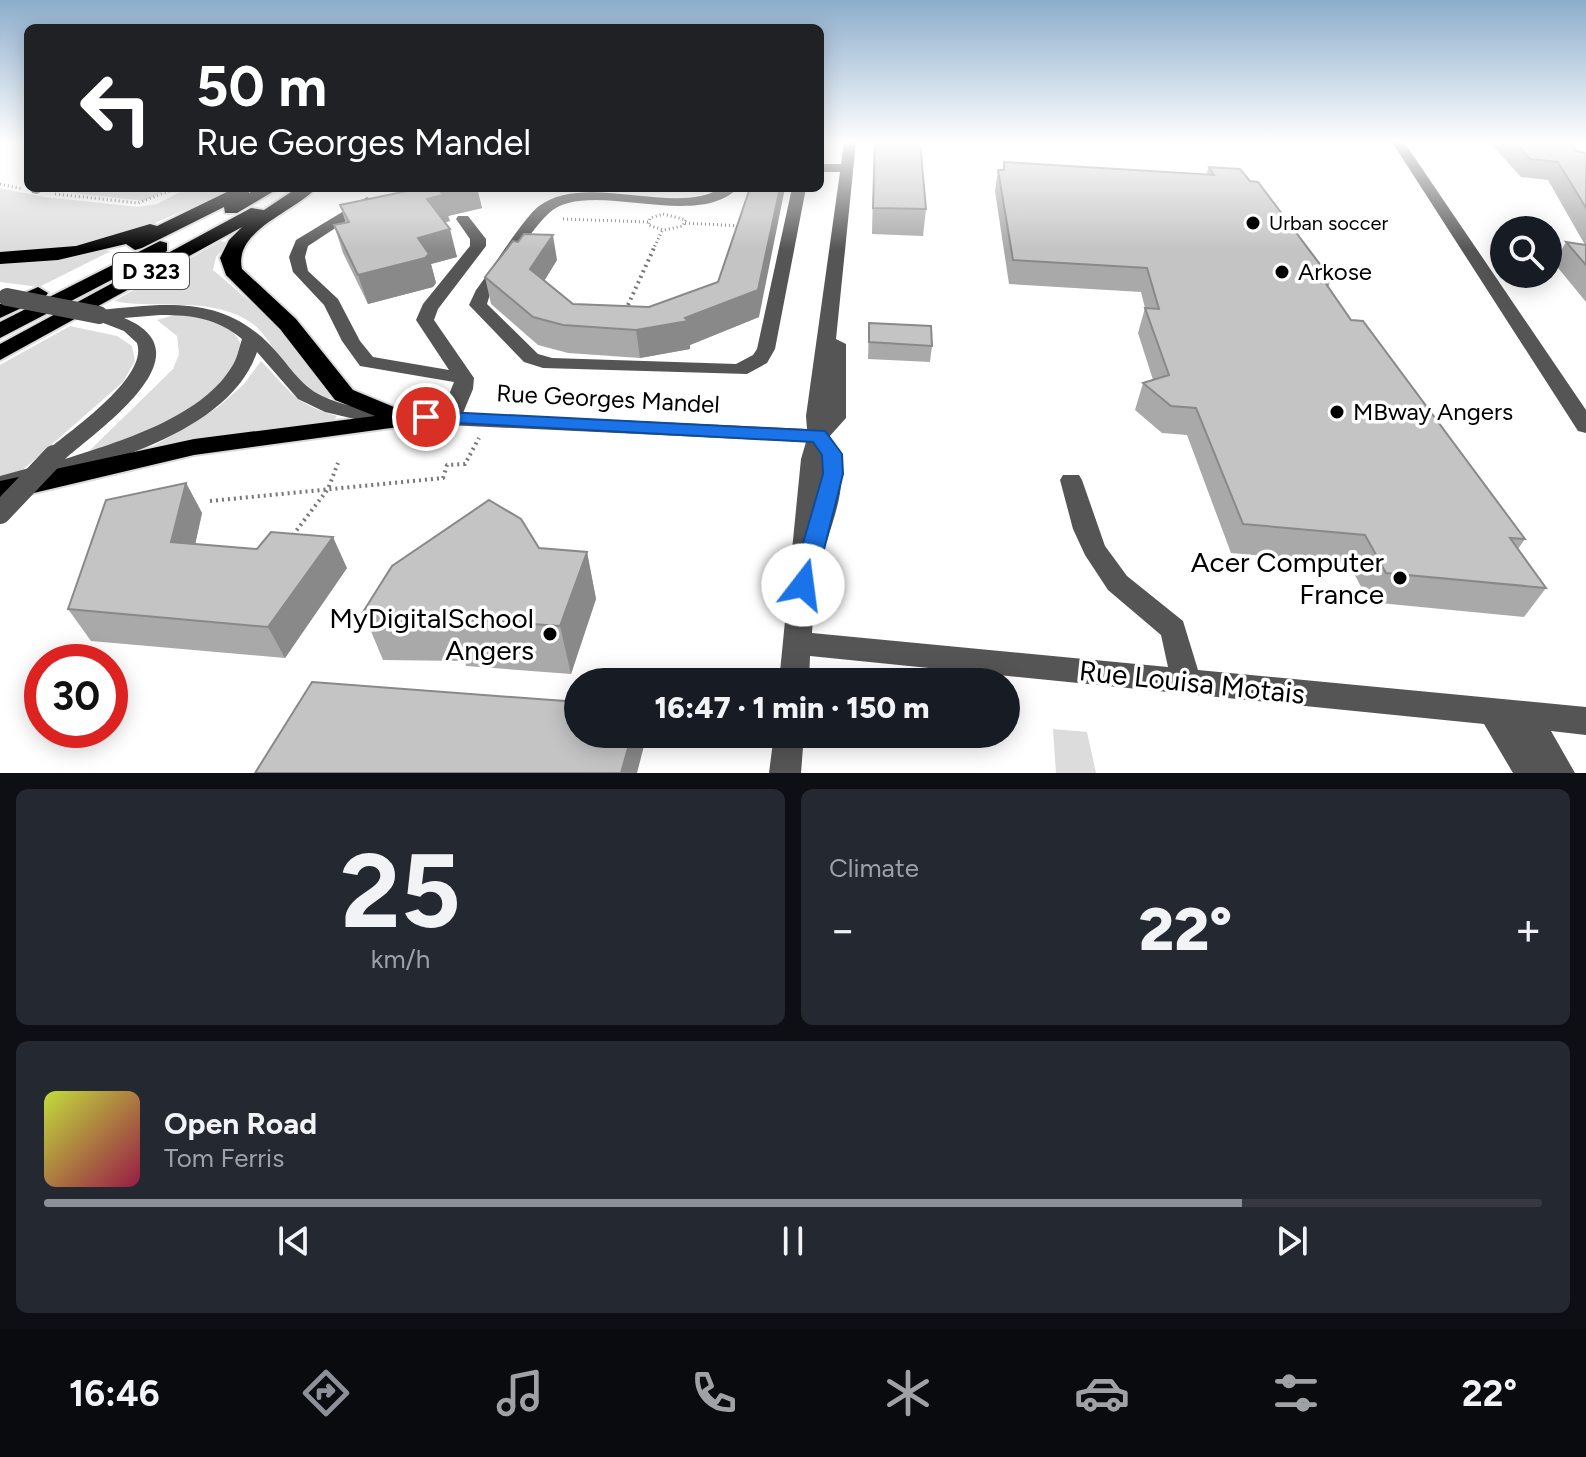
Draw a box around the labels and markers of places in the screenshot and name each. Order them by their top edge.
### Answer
place label: Urban soccer [1269,211,1388,235]
marker: Urban soccer [1244,214,1262,232]
place label: Arkose [1298,257,1372,286]
marker: Arkose [1273,263,1291,281]
pin [392,383,460,451]
place label: MBway Angers [1353,397,1513,426]
marker: MBway Angers [1328,403,1346,421]
place label: Acer Computer France [1191,545,1385,611]
marker: Acer Computer France [1391,569,1409,587]
place label: MyDigitalSchool Angers [329,601,534,667]
marker: MyDigitalSchool Angers [541,625,559,643]

